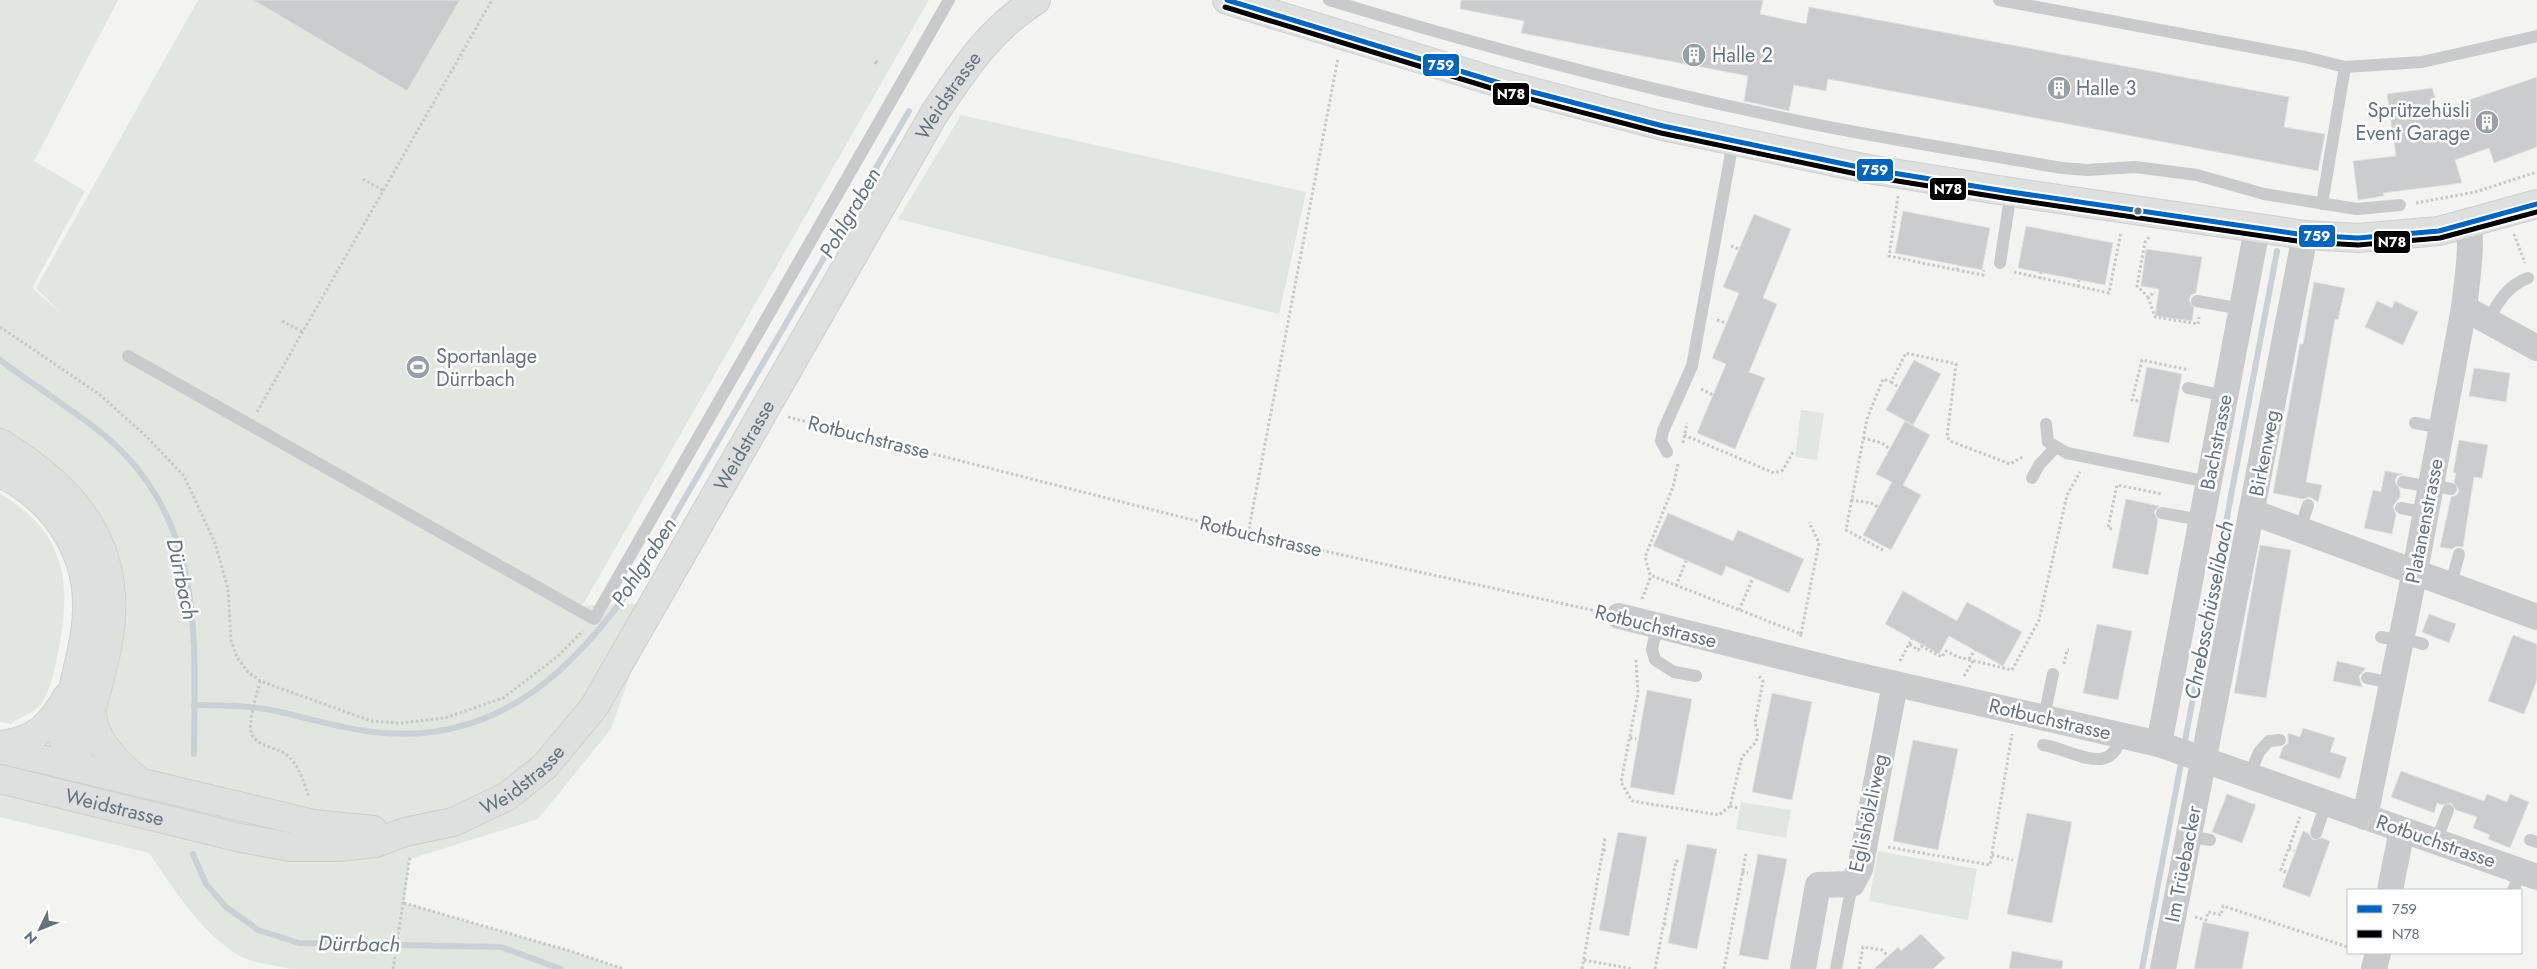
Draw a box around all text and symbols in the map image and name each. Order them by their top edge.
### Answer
place label: Halle 2 [1712,41,1773,70]
building icon: Halle 2 [1681,42,1707,68]
street label: Weidstrasse [908,45,988,145]
line badge: 759 [1422,53,1460,77]
text: 759 [1428,55,1454,75]
place label: Halle 3 [2076,74,2136,103]
building icon: Halle 3 [2046,75,2072,101]
line badge: N78 [1492,82,1530,106]
text: N78 [1497,84,1525,104]
place label: Sprützehüsli Event Garage [2356,96,2470,148]
building icon: Sprützehüsli Event Garage [2474,109,2500,135]
line badge: 759 [1856,158,1894,182]
text: 759 [1862,160,1888,180]
water label: Pohlgraben [812,162,888,264]
line badge: N78 [1929,177,1967,201]
text: N78 [1934,179,1962,199]
unlabelled marker [2133,206,2143,216]
line badge: 759 [2298,224,2336,248]
text: 759 [2304,226,2330,246]
line badge: N78 [2373,230,2411,254]
text: N78 [2378,232,2406,252]
place label: Sportanlage Dürrbach [436,342,537,394]
sports icon: Sportanlage Dürrbach [405,354,431,380]
street label: Bachstrasse [2193,392,2240,492]
street label: Weidstrasse [707,395,782,497]
street label: Birkenweg [2242,407,2287,499]
street label: Rotbuchstrasse [805,408,933,467]
street label: Platanenstrasse [2398,456,2451,586]
street label: Rotbuchstrasse [1197,508,1325,565]
water label: Pohlgraben [604,512,684,612]
water label: Chrebsschüsselibach [2177,518,2241,702]
water label: Dürrbach [159,536,205,622]
street label: Rotbuchstrasse [1592,597,1720,656]
street label: Rotbuchstrasse [1986,691,2114,748]
street label: Weidstrasse [475,739,572,822]
street label: Eglishölzliweg [1842,751,1895,875]
street label: Weidstrasse [62,781,167,834]
street label: Im Trüebacker [2158,803,2209,925]
street label: Rotbuchstrasse [2372,807,2499,875]
legend [2347,889,2522,954]
text: 759 [2392,898,2417,920]
north arrow [15,904,65,954]
text: N78 [2392,923,2420,945]
text: N [19,927,42,949]
water label: Dürrbach [318,928,400,960]

